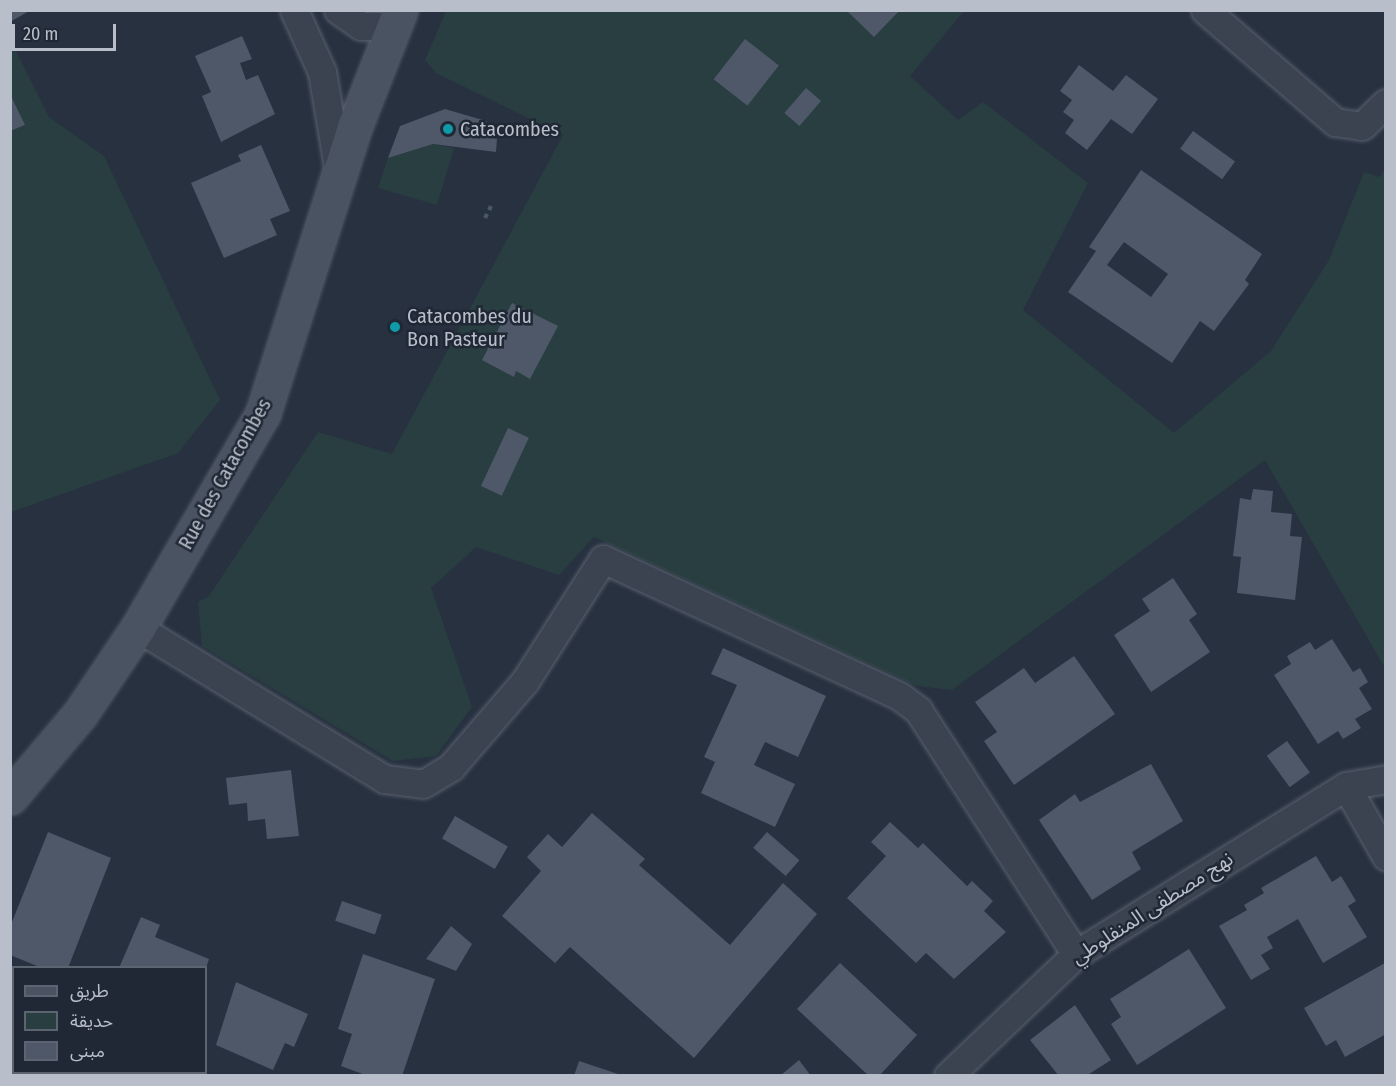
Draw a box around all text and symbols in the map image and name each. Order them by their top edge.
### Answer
scale bar [15,12,118,50]
text: 20 m [23,23,58,45]
place label: Catacombes [460,117,559,141]
marker: Catacombes [441,122,455,136]
place label: Catacombes du Bon Pasteur [407,304,532,351]
marker: Catacombes du Bon Pasteur [388,320,402,334]
street label: Rue des Catacombes [174,394,276,554]
street label: نهج مصطفى المنفلوطي [1067,847,1237,969]
legend [12,966,207,1074]
text: طريق [70,980,109,1002]
text: حديقة [70,1010,113,1032]
text: مبنى [70,1040,105,1062]

